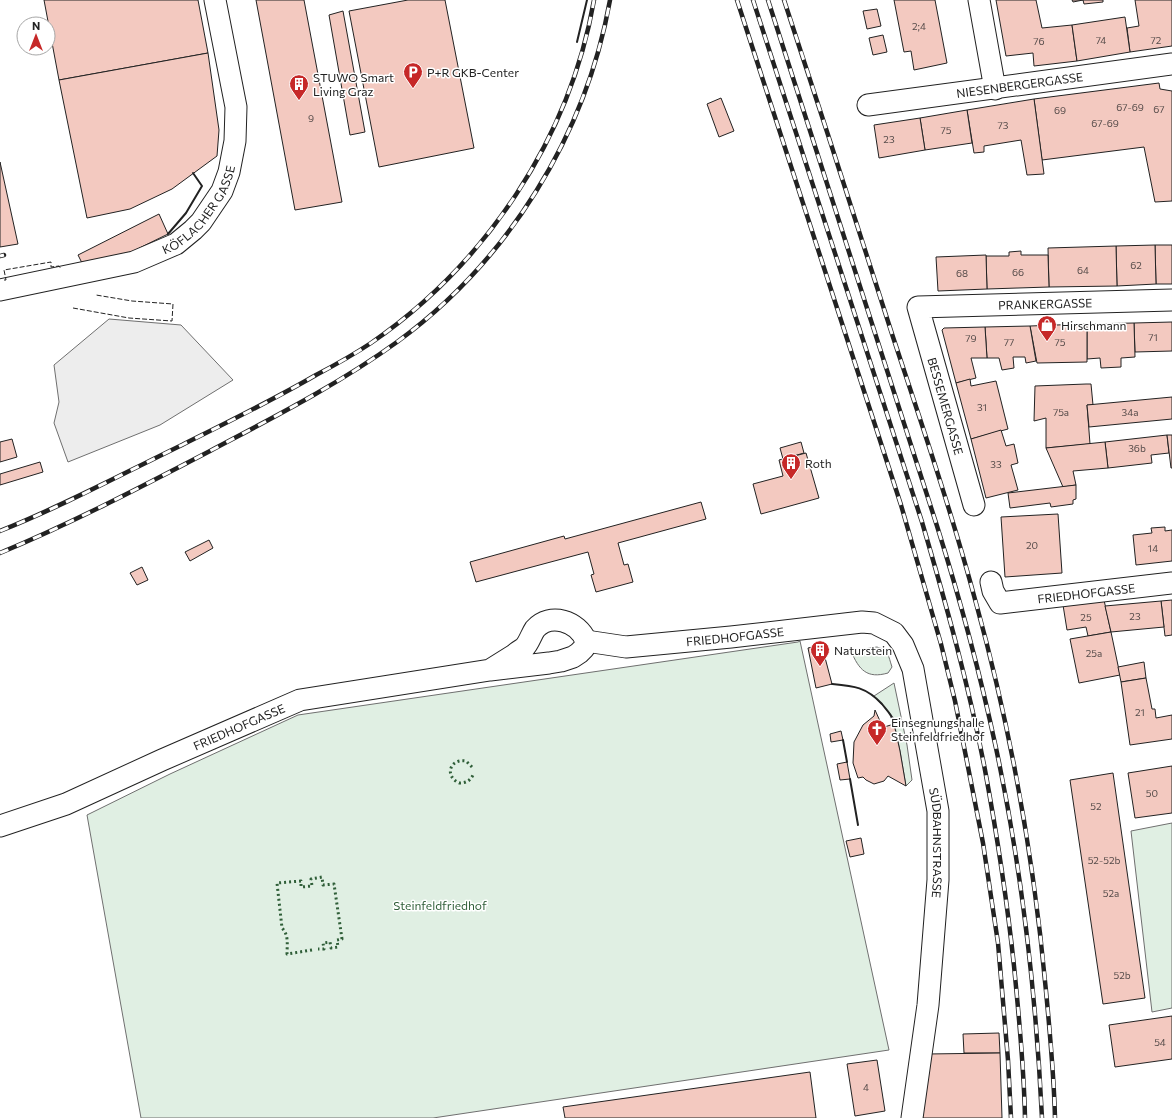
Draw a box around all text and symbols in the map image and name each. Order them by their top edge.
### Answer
north arrow [16,16,56,56]
text: N [32,19,40,32]
house number: 2;4 [912,20,926,32]
house number: 74 [1096,34,1106,46]
house number: 72 [1151,34,1162,46]
house number: 76 [1033,35,1045,47]
parking icon: P+R GKB-Center [402,61,424,89]
place label: P+R GKB-Center [427,65,519,79]
street label: NIESENBERGERGASSE [955,69,1084,100]
place label: STUWO Smart Living Graz [313,70,394,98]
building icon: STUWO Smart Living Graz [288,73,310,101]
house number: 67-69 [1116,101,1144,113]
house number: 67 [1153,103,1165,115]
house number: 69 [1054,104,1066,116]
house number: 9 [308,112,314,124]
house number: 67-69 [1091,117,1119,129]
house number: 73 [998,119,1009,131]
house number: 75 [941,124,952,136]
house number: 23 [883,133,895,145]
street label: KÖFLACHER GASSE [160,164,237,256]
house number: 62 [1130,259,1142,271]
house number: 64 [1077,264,1089,276]
house number: 66 [1012,266,1024,278]
house number: 68 [956,267,968,279]
street label: PRANKERGASSE [998,295,1092,312]
shop icon: Hirschmann [1036,314,1058,342]
place label: Hirschmann [1061,318,1126,332]
house number: 71 [1148,331,1158,343]
house number: 79 [965,332,977,344]
house number: 77 [1004,336,1014,348]
house number: 75 [1055,336,1066,348]
street label: BESSEMERGASSE [925,356,967,456]
house number: 31 [977,401,987,413]
house number: 75a [1053,406,1069,418]
house number: 34a [1122,406,1138,418]
house number: 36b [1128,442,1146,454]
building icon: Roth [780,452,802,480]
place label: Roth [805,456,832,470]
house number: 33 [990,458,1002,470]
house number: 20 [1026,539,1038,551]
house number: 14 [1148,542,1158,554]
street label: FRIEDHOFGASSE [1037,580,1136,606]
house number: 23 [1129,610,1141,622]
house number: 25 [1080,611,1092,623]
street label: FRIEDHOFGASSE [685,624,785,648]
building icon: Naturstein [809,639,831,667]
place label: Naturstein [834,643,892,657]
house number: 25a [1086,647,1102,659]
street label: FRIEDHOFGASSE [191,701,287,753]
house number: 21 [1135,706,1145,718]
place label: Einsegnungshalle Steinfeldfriedhof [891,715,985,743]
church icon: Einsegnungshalle Steinfeldfriedhof [866,718,888,746]
street label: SÜDBAHNSTRASSE [927,786,945,899]
house number: 50 [1146,787,1158,799]
house number: 52 [1090,800,1102,812]
house number: 52-52b [1088,854,1120,866]
house number: 52a [1103,887,1119,899]
park label: Steinfeldfriedhof [393,898,487,912]
house number: 52b [1113,969,1131,981]
house number: 54 [1154,1036,1166,1048]
house number: 4 [863,1081,869,1093]

